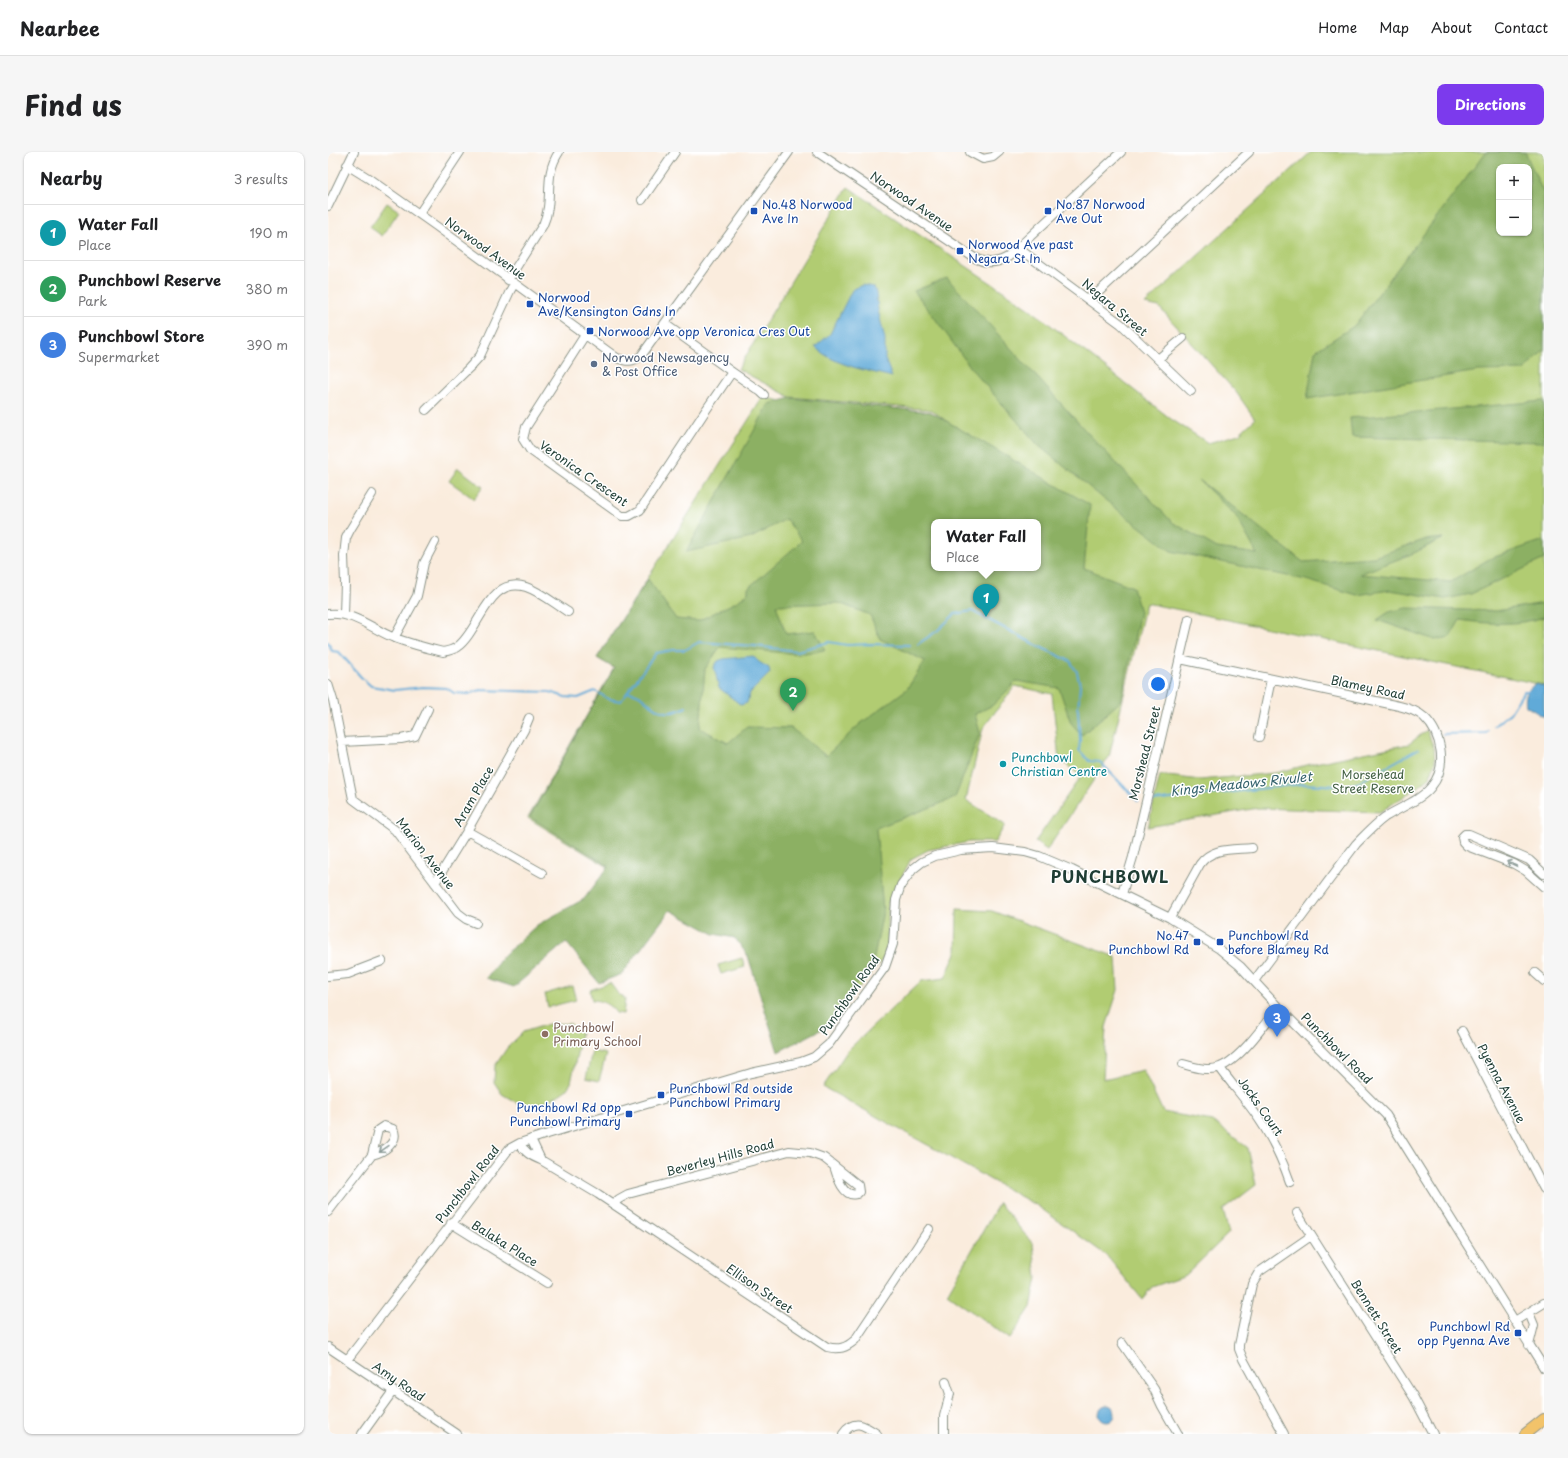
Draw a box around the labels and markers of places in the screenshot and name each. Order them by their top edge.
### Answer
place label: No.48 Norwood Ave In [762,195,853,227]
place label: No.87 Norwood Ave Out [1056,195,1145,227]
marker: No.48 Norwood Ave In [749,206,759,216]
marker: No.87 Norwood Ave Out [1043,206,1053,216]
place label: Norwood Ave past Negara St In [968,235,1074,267]
marker: Norwood Ave past Negara St In [955,246,965,256]
place label: Norwood Ave/Kensington Gdns In [538,288,676,320]
marker: Norwood Ave/Kensington Gdns In [525,299,535,309]
place label: Norwood Ave opp Veronica Cres Out [598,322,810,340]
marker: Norwood Ave opp Veronica Cres Out [585,326,595,336]
place label: Norwood Newsagency & Post Office [602,348,729,380]
marker: Norwood Newsagency & Post Office [589,359,599,369]
pin: 1 [973,584,999,617]
pin: 2 [780,678,806,711]
place label: Punchbowl Christian Centre [1011,748,1107,780]
marker: Punchbowl Christian Centre [998,759,1008,769]
place label: No.47 Punchbowl Rd [1108,926,1190,958]
place label: Punchbowl Rd before Blamey Rd [1228,926,1329,958]
marker: No.47 Punchbowl Rd [1192,937,1202,947]
marker: Punchbowl Rd before Blamey Rd [1215,937,1225,947]
pin: 3 [1264,1004,1290,1037]
place label: Punchbowl Primary School [553,1018,641,1050]
marker: Punchbowl Primary School [540,1029,550,1039]
place label: Punchbowl Rd outside Punchbowl Primary [669,1079,793,1111]
marker: Punchbowl Rd outside Punchbowl Primary [656,1090,666,1100]
place label: Punchbowl Rd opp Punchbowl Primary [509,1098,621,1130]
marker: Punchbowl Rd opp Punchbowl Primary [624,1109,634,1119]
place label: Punchbowl Rd opp Pyenna Ave [1417,1317,1511,1349]
marker: Punchbowl Rd opp Pyenna Ave [1513,1328,1523,1338]

